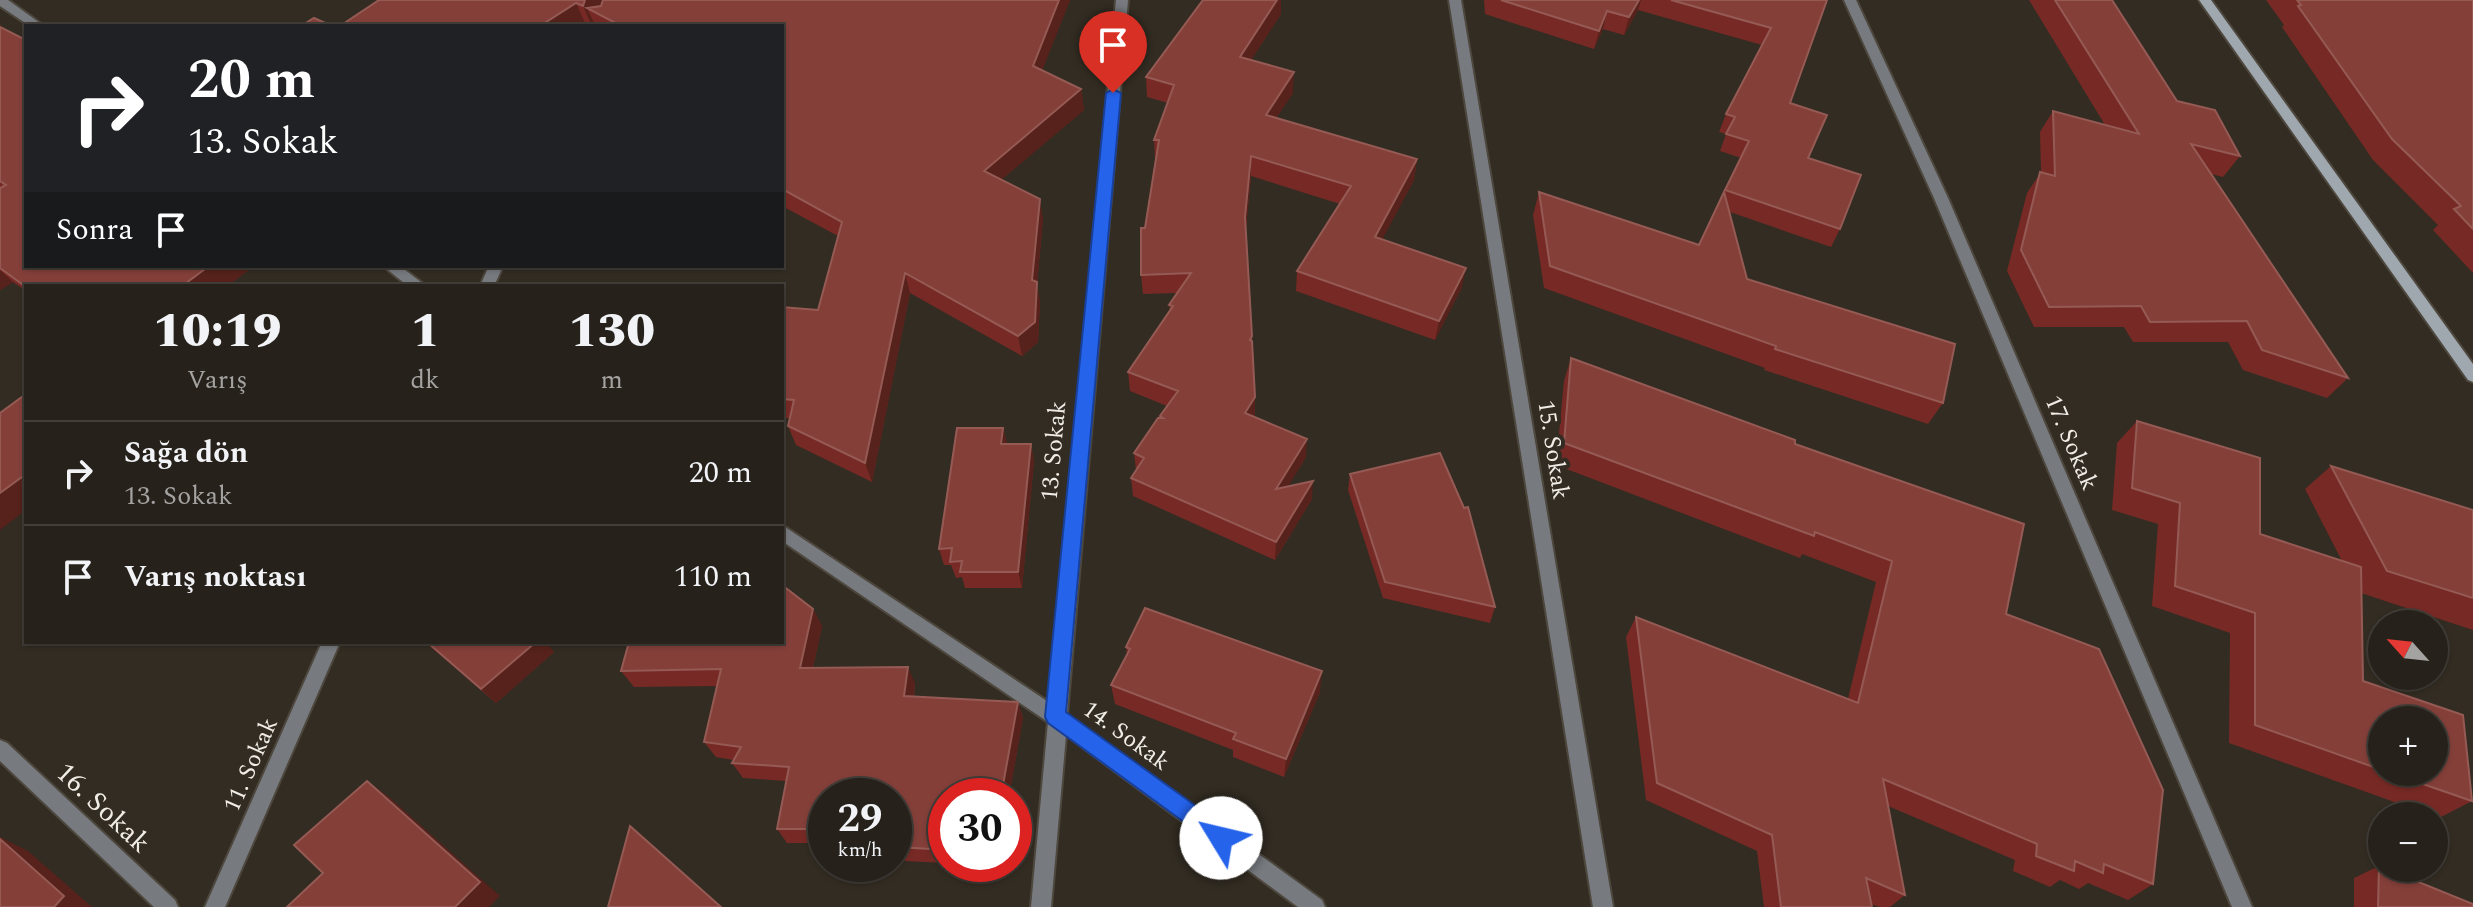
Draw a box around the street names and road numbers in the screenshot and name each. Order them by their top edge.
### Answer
street label: 17. Sokak [2035,390,2107,496]
street label: 15. Sokak [1527,398,1579,502]
street label: 13. Sokak [1032,400,1076,502]
street label: 14. Sokak [1075,692,1177,780]
street label: 11. Sokak [214,712,288,818]
street label: 16. Sokak [46,752,160,864]

